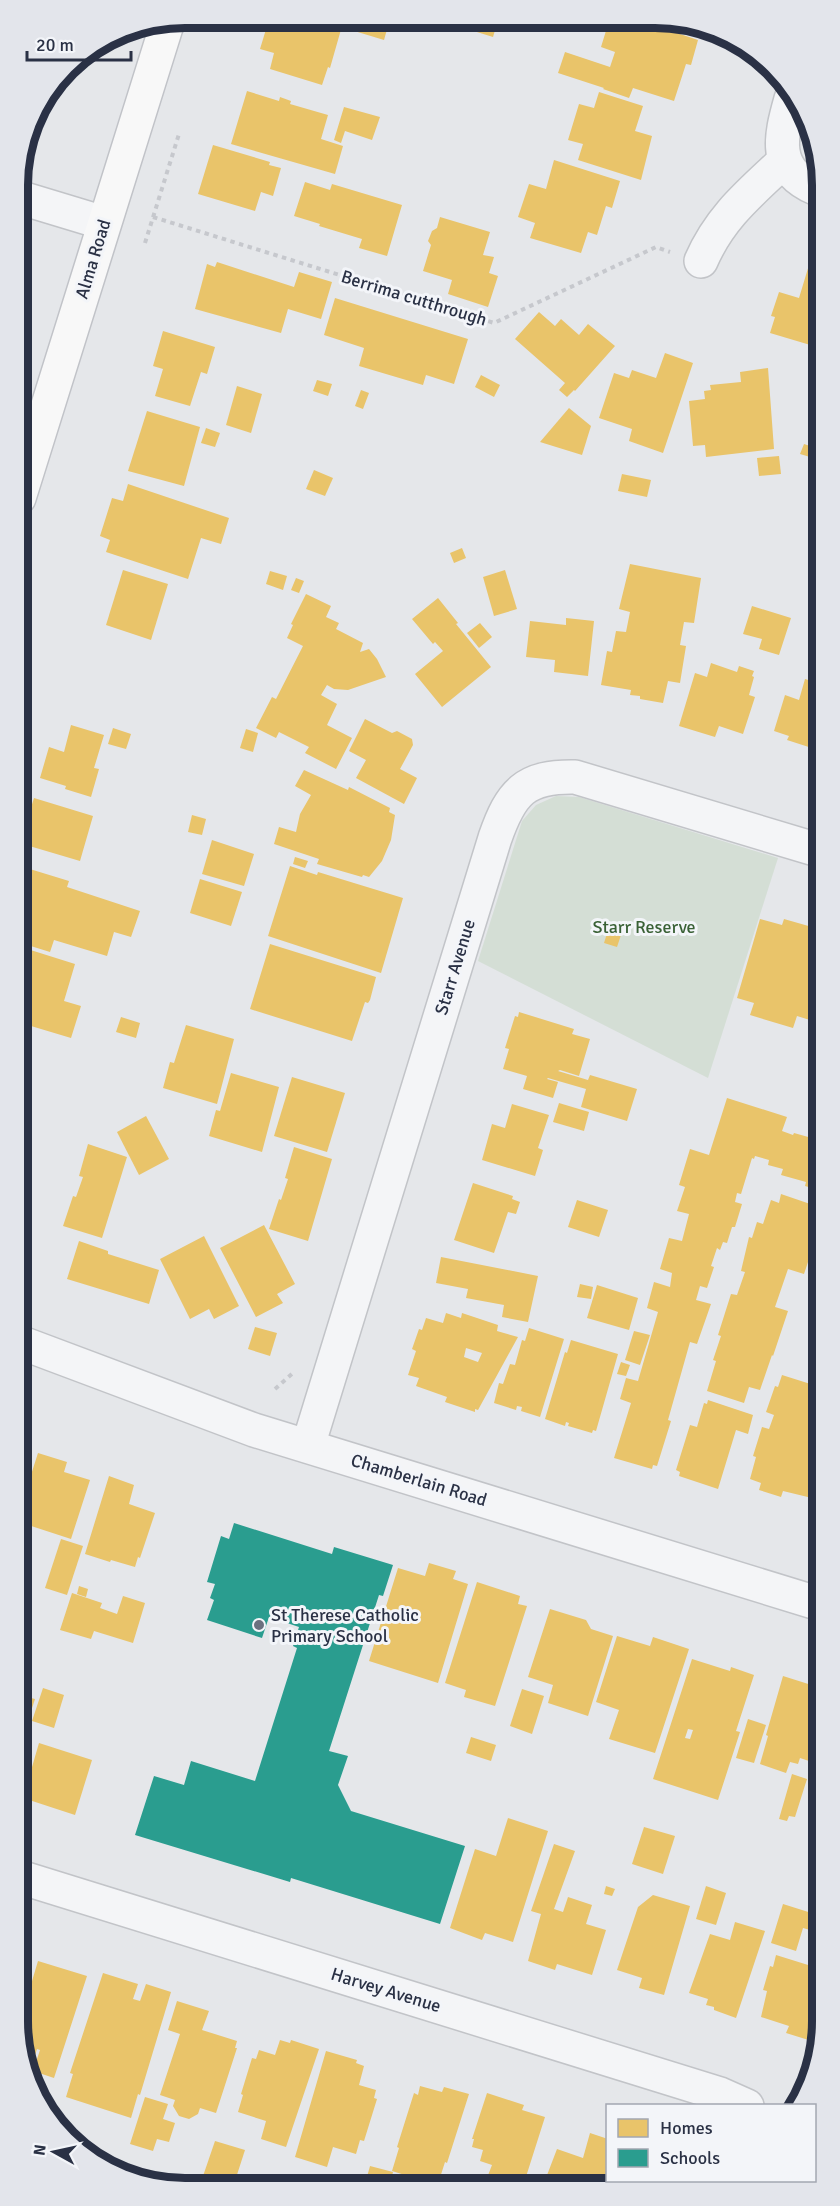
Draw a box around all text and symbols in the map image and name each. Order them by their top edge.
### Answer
scale bar [27,24,130,62]
text: 20 m [36,34,74,56]
street label: Alma Road [70,217,116,301]
street label: Berrima cutthrough [338,265,490,331]
street label: Starr Avenue [430,916,480,1018]
park label: Starr Reserve [592,916,696,938]
street label: Chamberlain Road [348,1449,490,1511]
place label: St Therese Catholic Primary School [271,1604,419,1647]
marker: St Therese Catholic Primary School [252,1618,266,1632]
street label: Harvey Avenue [328,1963,444,2017]
legend [606,2104,816,2182]
text: Homes [660,2117,713,2139]
north arrow [24,2122,84,2182]
text: N [29,2143,51,2157]
text: Schools [660,2147,720,2169]

